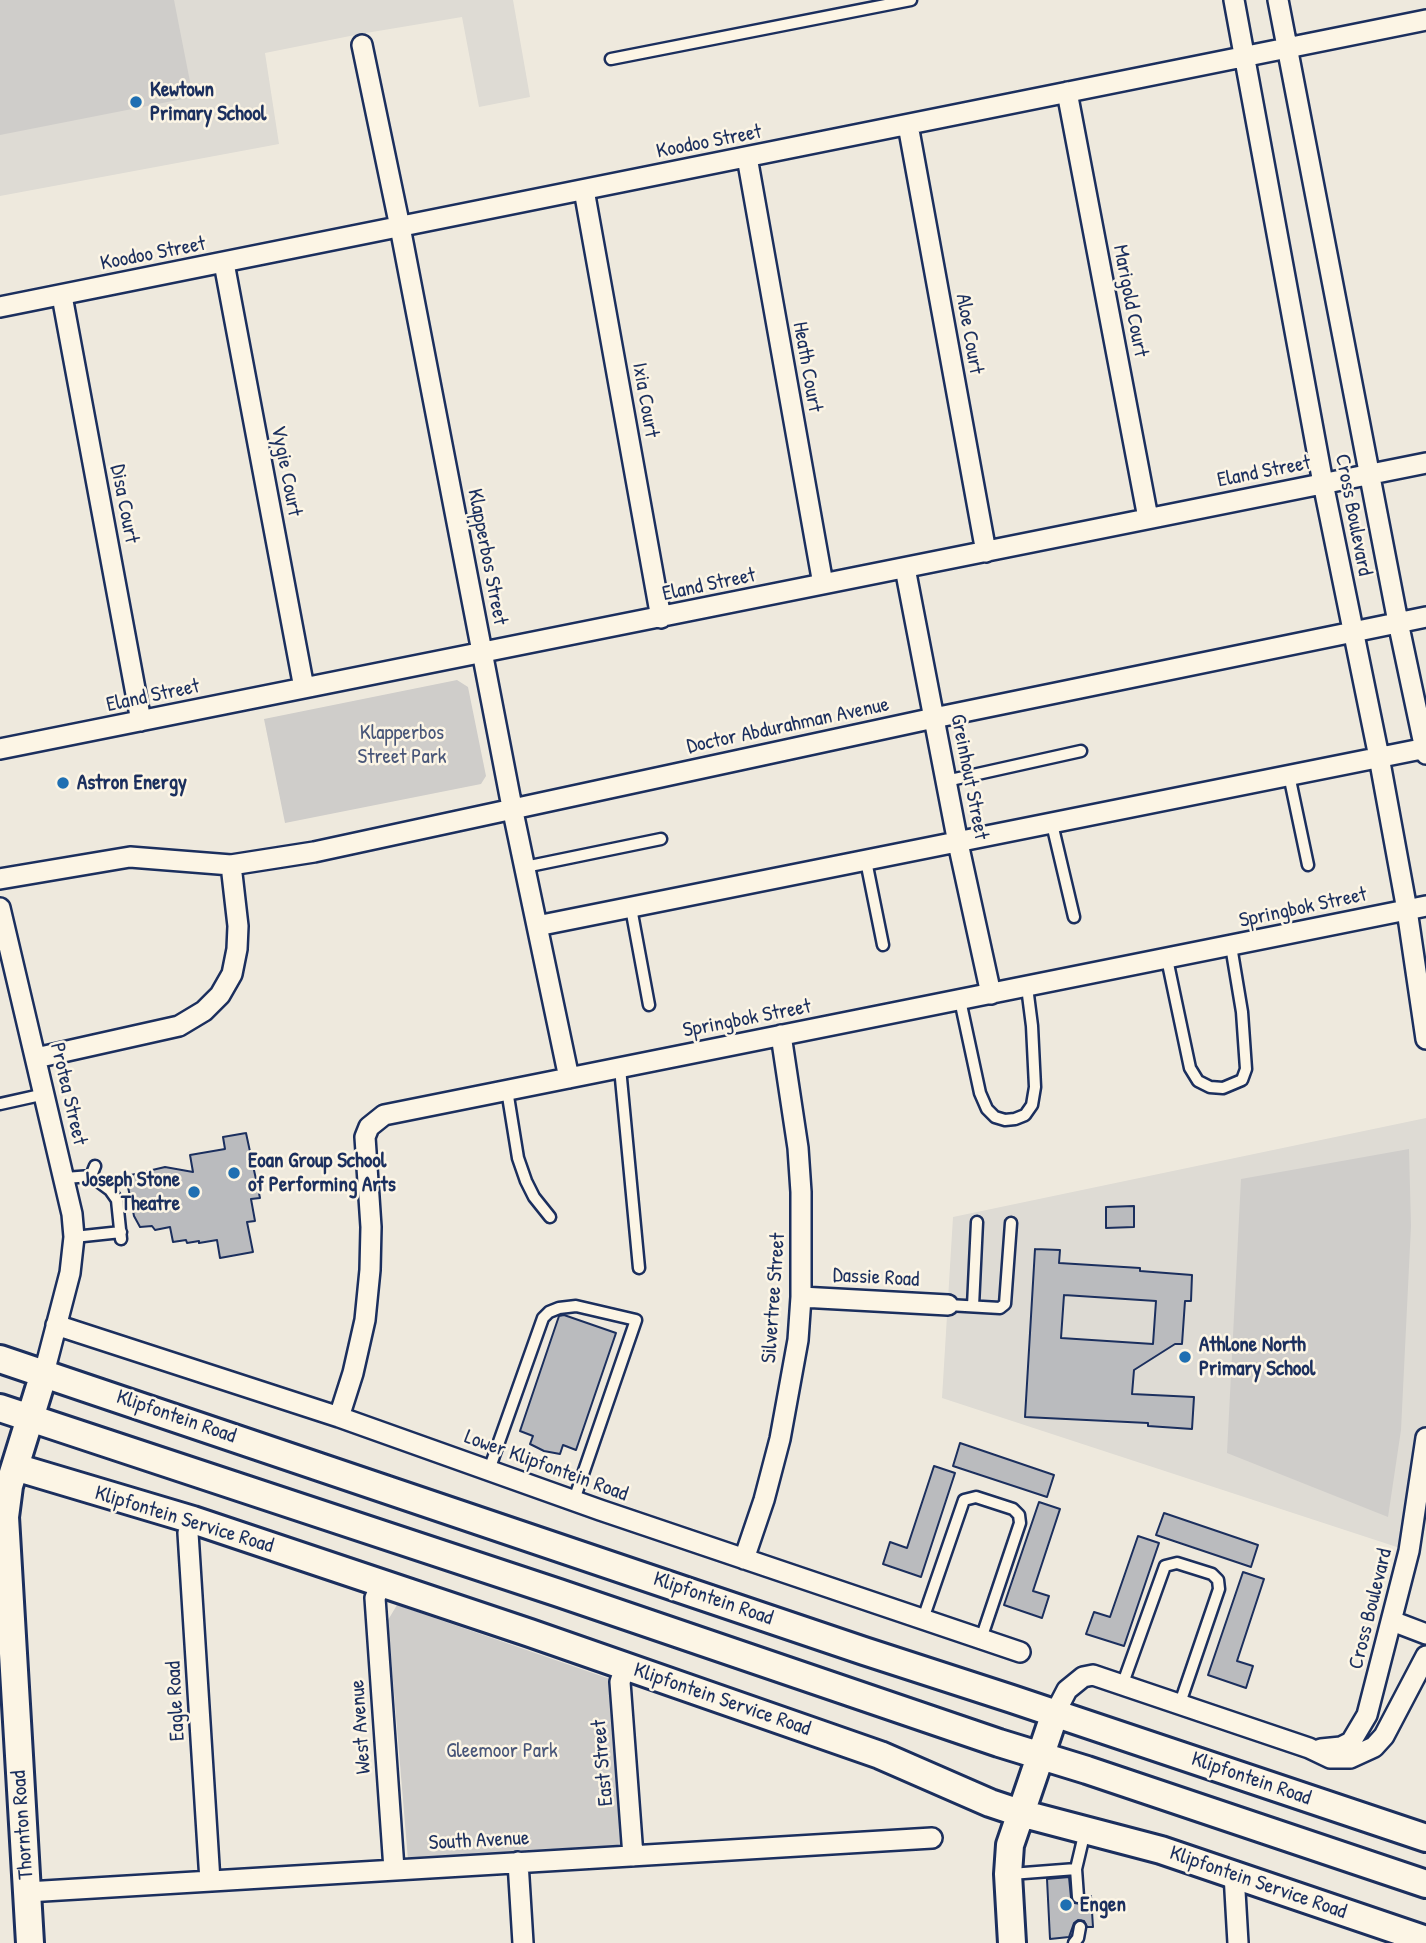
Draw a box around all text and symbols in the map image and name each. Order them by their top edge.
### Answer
place label: Kewtown Primary School [150,77,266,127]
marker: Kewtown Primary School [128,94,144,110]
street label: Koodoo Street [654,119,764,165]
street label: Koodoo Street [98,231,208,277]
street label: Marigold Court [1107,243,1153,359]
street label: Aloe Court [950,292,988,376]
street label: Heath Court [787,320,827,414]
street label: Ixia Court [626,360,664,440]
street label: Vygie Court [265,424,307,518]
street label: Eland Street [1215,451,1313,493]
street label: Cross Boulevard [1329,452,1377,578]
street label: Disa Court [104,463,144,545]
street label: Klapperbos Street [461,487,513,627]
street label: Eland Street [660,563,758,607]
street label: Eland Street [104,674,202,718]
street label: Doctor Abdurahman Avenue [685,692,891,760]
street label: Greinhout Street [944,712,994,842]
park label: Klapperbos Street Park [358,720,446,770]
place label: Astron Energy [77,770,187,796]
marker: Astron Energy [55,775,71,791]
street label: Springbok Street [1237,882,1369,934]
street label: Springbok Street [681,994,813,1044]
street label: Protea Street [44,1040,92,1148]
place label: Eoan Group School of Performing Arts [248,1148,396,1198]
marker: Eoan Group School of Performing Arts [226,1165,242,1181]
place label: Joseph Stone Theatre [82,1167,180,1217]
marker: Joseph Stone Theatre [186,1184,202,1200]
street label: Silvertree Street [757,1232,791,1364]
street label: Dassie Road [832,1263,920,1293]
place label: Athlone North Primary School [1199,1332,1315,1382]
marker: Athlone North Primary School [1177,1349,1193,1365]
street label: Klipfontein Road [113,1385,239,1449]
street label: Lower Klipfontein Road [461,1425,631,1507]
street label: Klipfontein Service Road [92,1481,276,1559]
street label: Cross Boulevard [1344,1546,1398,1672]
street label: Klipfontein Road [650,1567,776,1631]
street label: Klipfontein Service Road [630,1658,814,1742]
street label: Eagle Road [161,1660,191,1742]
street label: West Avenue [345,1679,377,1775]
street label: East Street [587,1719,619,1807]
park label: Gleemoor Park [446,1738,558,1764]
street label: Klipfontein Road [1188,1747,1314,1811]
street label: Thornton Road [7,1770,39,1880]
street label: South Avenue [428,1826,530,1856]
street label: Klipfontein Service Road [1166,1841,1350,1925]
place label: Engen [1080,1892,1126,1918]
marker: Engen [1058,1897,1074,1913]

